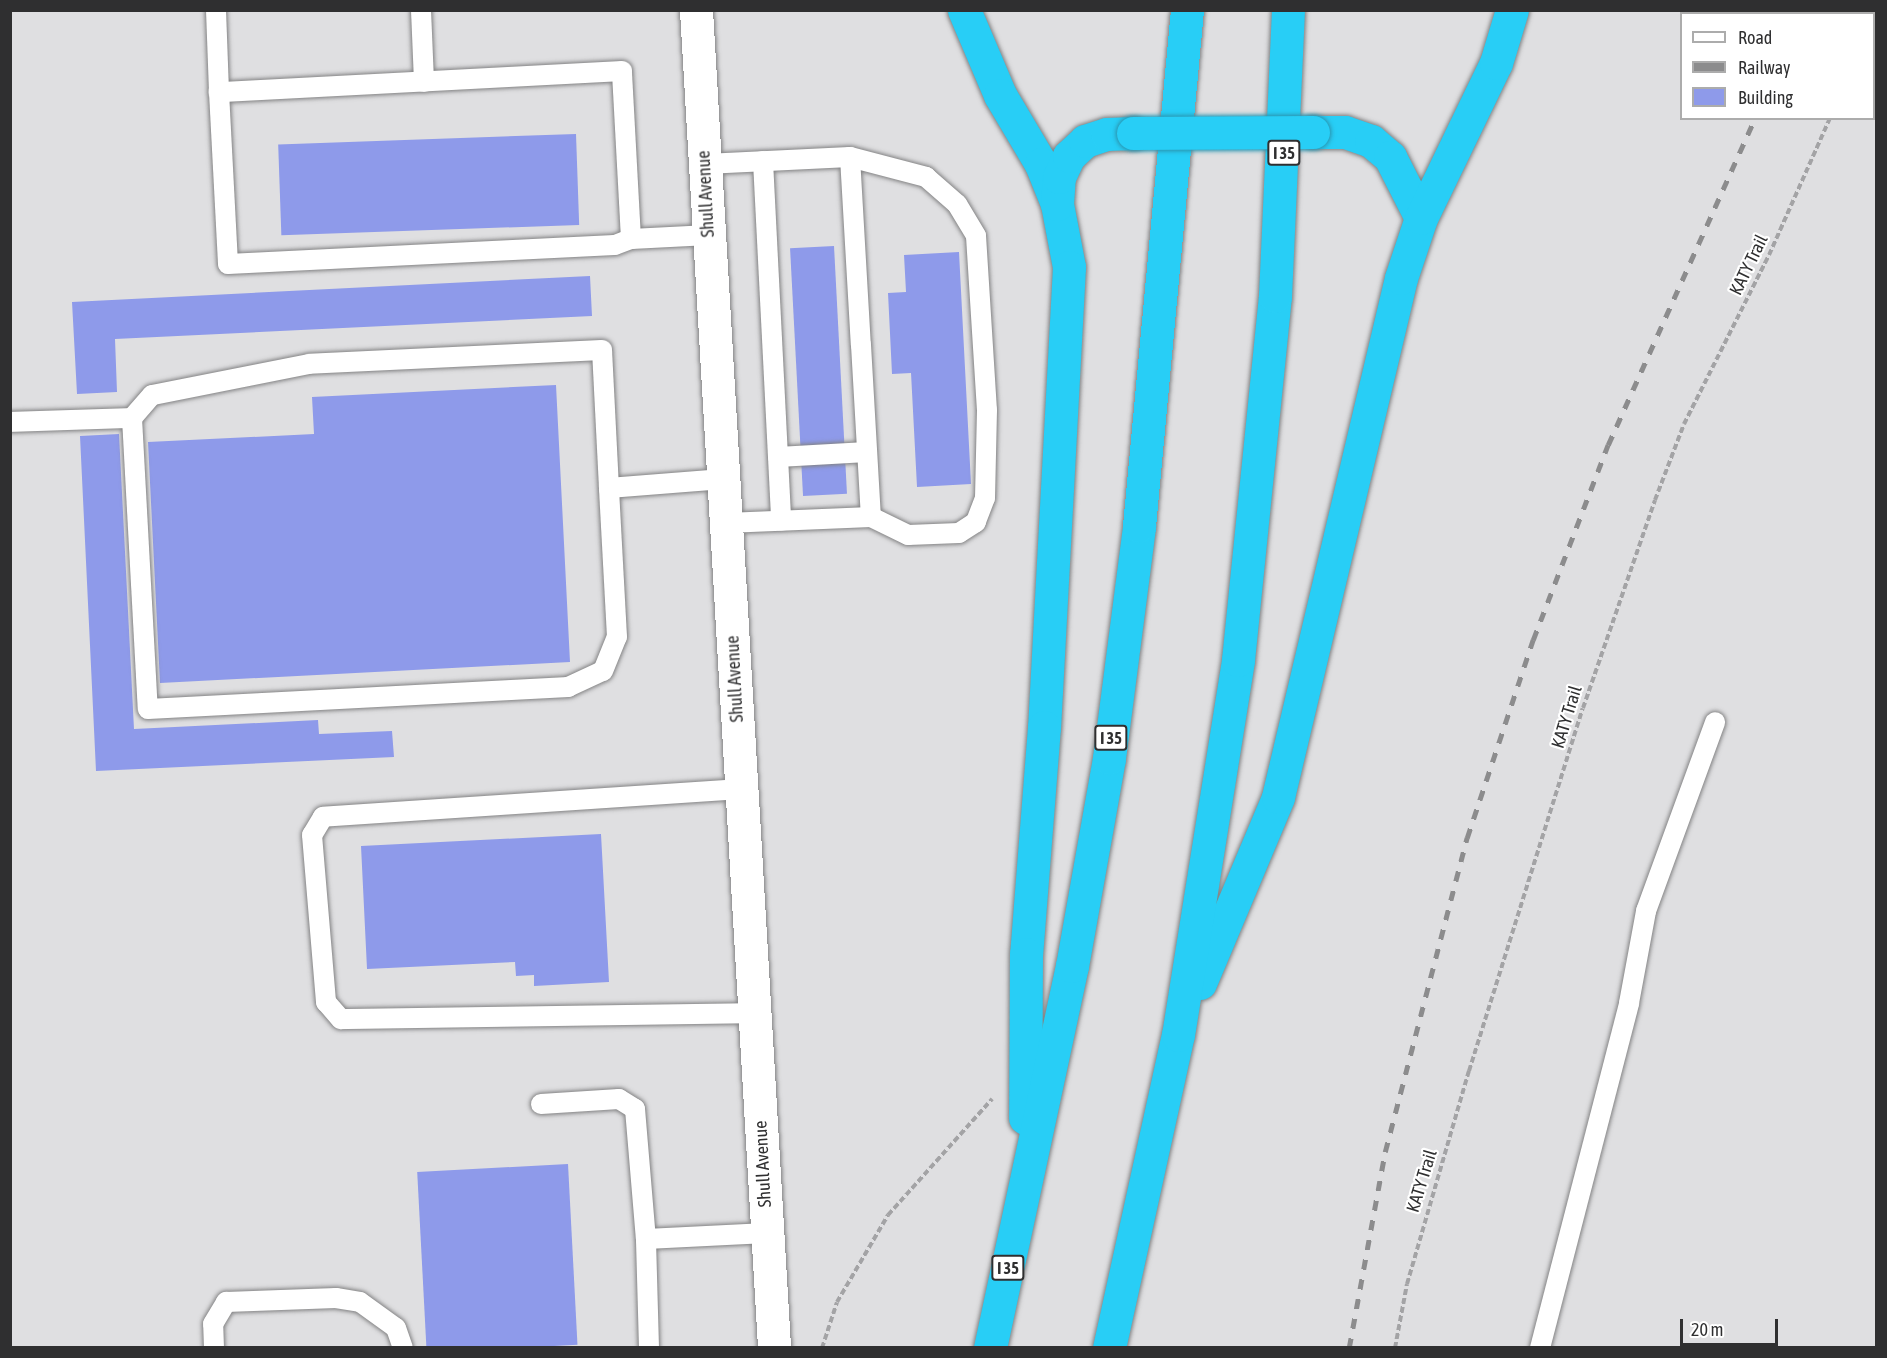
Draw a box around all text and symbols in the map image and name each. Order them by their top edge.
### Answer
legend [1680,12,1875,120]
text: Road [1738,27,1772,48]
text: Railway [1738,57,1790,78]
text: Building [1738,87,1793,108]
road number: I 35 [1266,140,1302,166]
street label: Shull Avenue [693,150,719,238]
street label: KATY Trail [1725,231,1773,299]
street label: Shull Avenue [722,635,748,723]
street label: KATY Trail [1547,683,1587,751]
road number: I 35 [1093,725,1129,751]
street label: Shull Avenue [750,1120,776,1208]
street label: KATY Trail [1402,1147,1442,1215]
road number: I 35 [990,1255,1026,1281]
scale bar [1683,1307,1780,1345]
text: 20 m [1691,1319,1723,1340]

